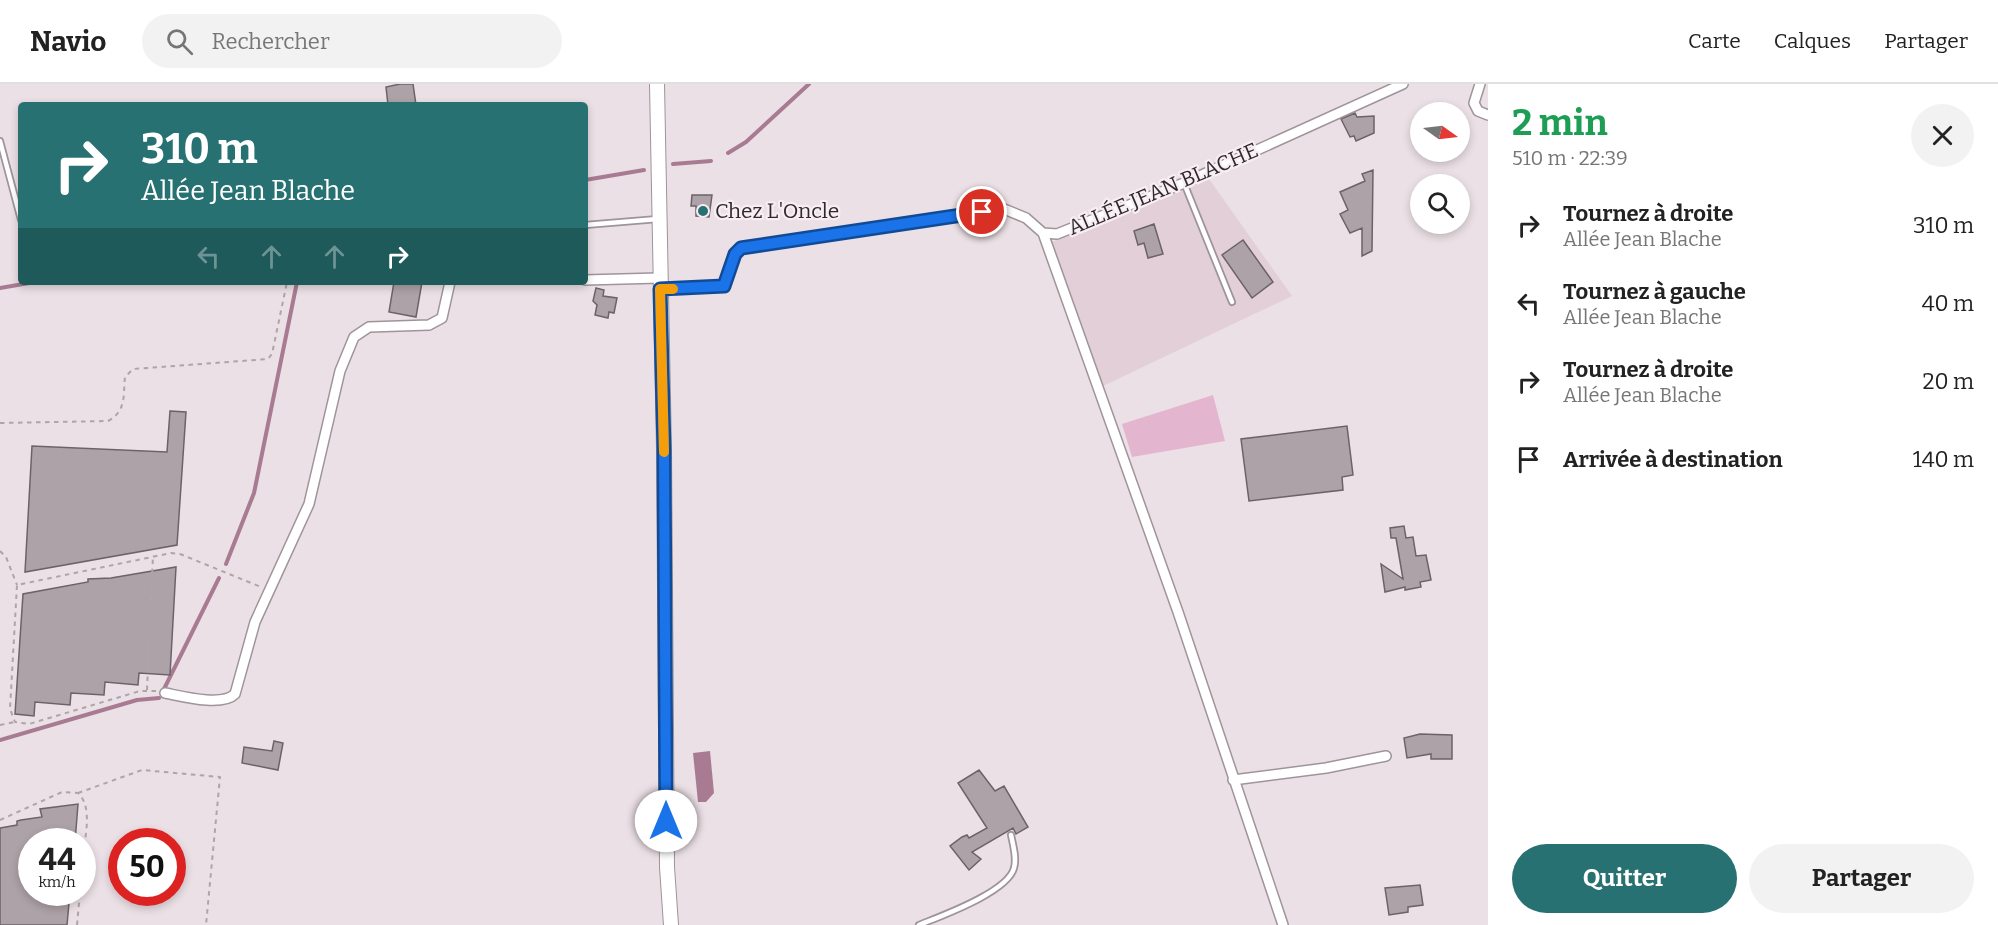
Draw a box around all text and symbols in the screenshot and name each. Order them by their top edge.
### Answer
search box [142,14,562,68]
text: Navio [30,25,106,58]
icon: search [163,25,196,58]
text: Rechercher [211,28,330,55]
text: Carte [1688,28,1741,54]
text: Calques [1774,28,1851,54]
text: Partager [1884,28,1968,54]
text: 2 min [1512,101,1608,145]
north arrow [1410,102,1470,162]
map controls [1410,102,1470,234]
button: close [1911,104,1974,167]
text: 310 m [141,124,258,174]
icon: right [42,126,120,204]
street label: ALLÉE JEAN BLACHE [1064,137,1262,241]
text: 510 m · 22:39 [1512,146,1628,170]
button: search [1410,174,1470,234]
text: Allée Jean Blache [141,175,355,207]
pin [956,186,1007,237]
icon: arrive [965,195,998,228]
place label: Chez L'Oncle [715,198,839,224]
text: Tournez à droite [1563,200,1733,227]
marker: Chez L'Oncle [696,204,710,218]
icon: right [1512,209,1545,242]
text: 310 m [1913,212,1974,239]
text: Allée Jean Blache [1563,227,1722,251]
icon: left [192,240,225,273]
icon: ahead [255,240,288,273]
icon: ahead [318,240,351,273]
icon: right [381,240,414,273]
text: Tournez à gauche [1563,278,1746,305]
icon: left [1512,287,1545,320]
text: 40 m [1922,290,1974,317]
text: Allée Jean Blache [1563,305,1722,329]
text: Tournez à droite [1563,356,1733,383]
icon: right [1512,365,1545,398]
text: 20 m [1923,368,1974,395]
text: Allée Jean Blache [1563,383,1722,407]
icon: arrive [1512,443,1545,476]
text: Arrivée à destination [1563,446,1783,473]
text: 140 m [1913,446,1974,473]
position arrow [634,789,698,853]
speed limit sign: 50 [108,828,186,906]
text: 44 [39,842,75,878]
button: Quitter [1512,844,1737,913]
button: Partager [1749,844,1974,913]
text: km/h [38,873,76,891]

